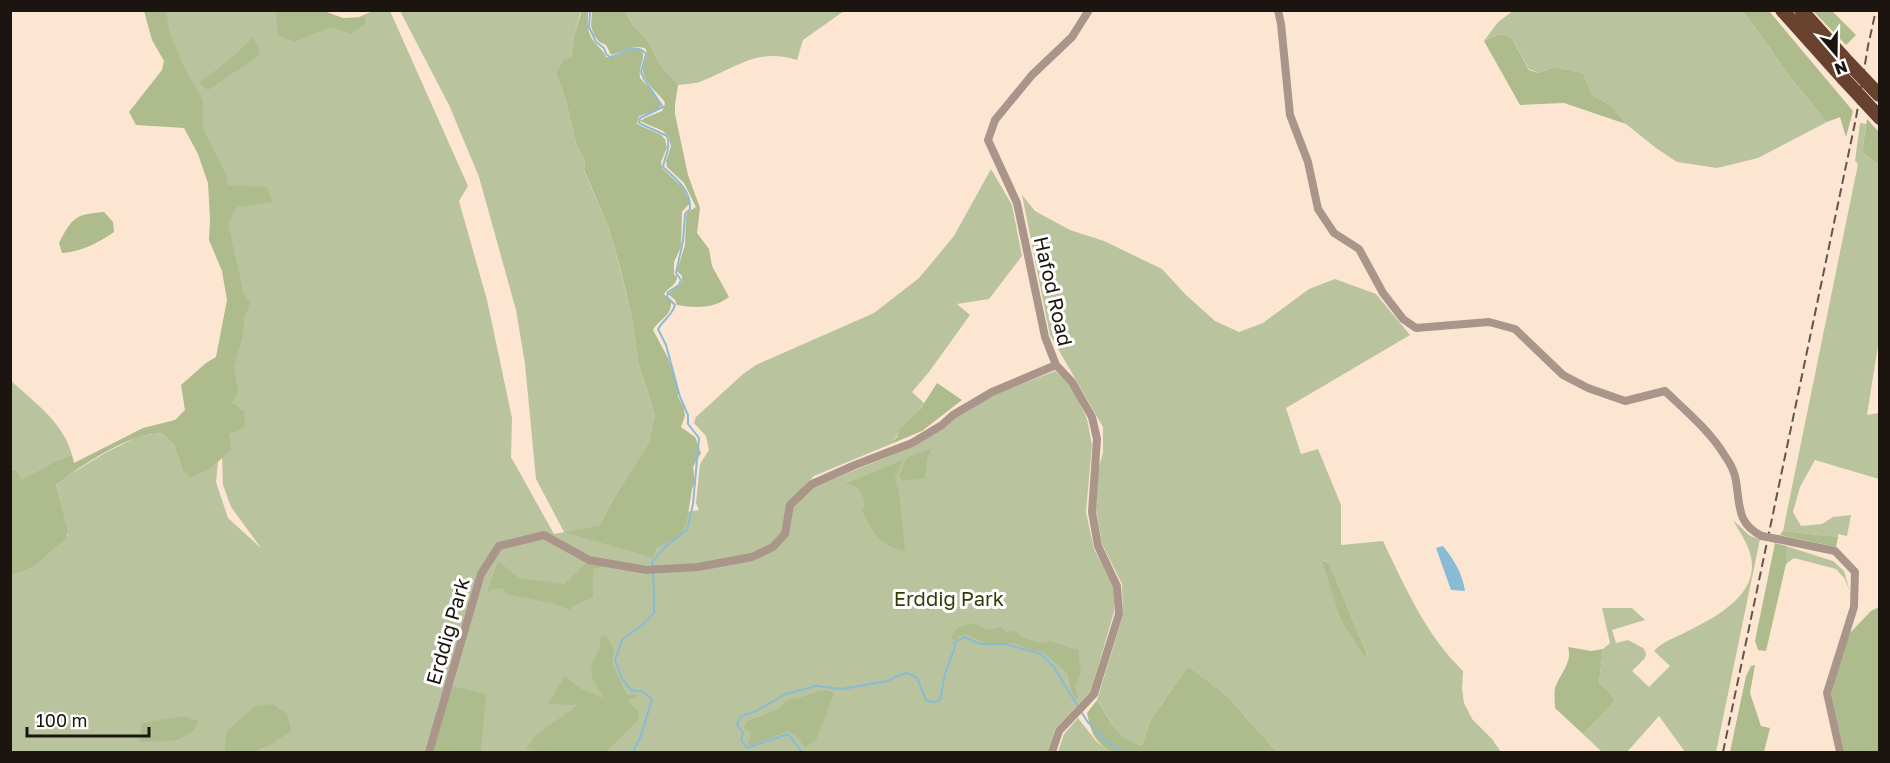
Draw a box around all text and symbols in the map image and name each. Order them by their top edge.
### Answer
north arrow [1806,24,1866,84]
text: N [1832,57,1850,80]
street label: Hafod Road [1030,234,1078,348]
street label: Erddig Park [420,575,474,687]
park label: Erddig Park [894,586,1004,610]
scale bar [27,700,148,738]
text: 100 m [36,709,87,731]

